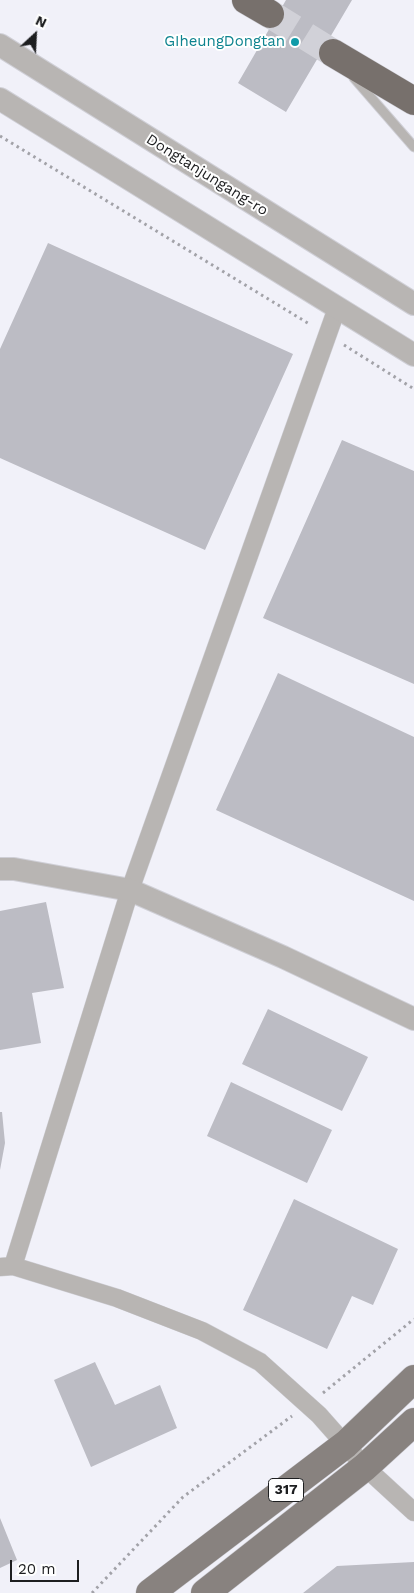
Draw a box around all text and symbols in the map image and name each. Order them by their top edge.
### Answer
north arrow [10,10,60,60]
text: N [33,12,49,31]
place label: GIheungDongtan [164,33,285,51]
marker: GIheungDongtan [289,36,301,48]
street label: Dongtanjungang-ro [143,130,271,220]
road number: 317 [268,1478,304,1502]
scale bar [12,1550,81,1582]
text: 20 m [18,1560,56,1578]

